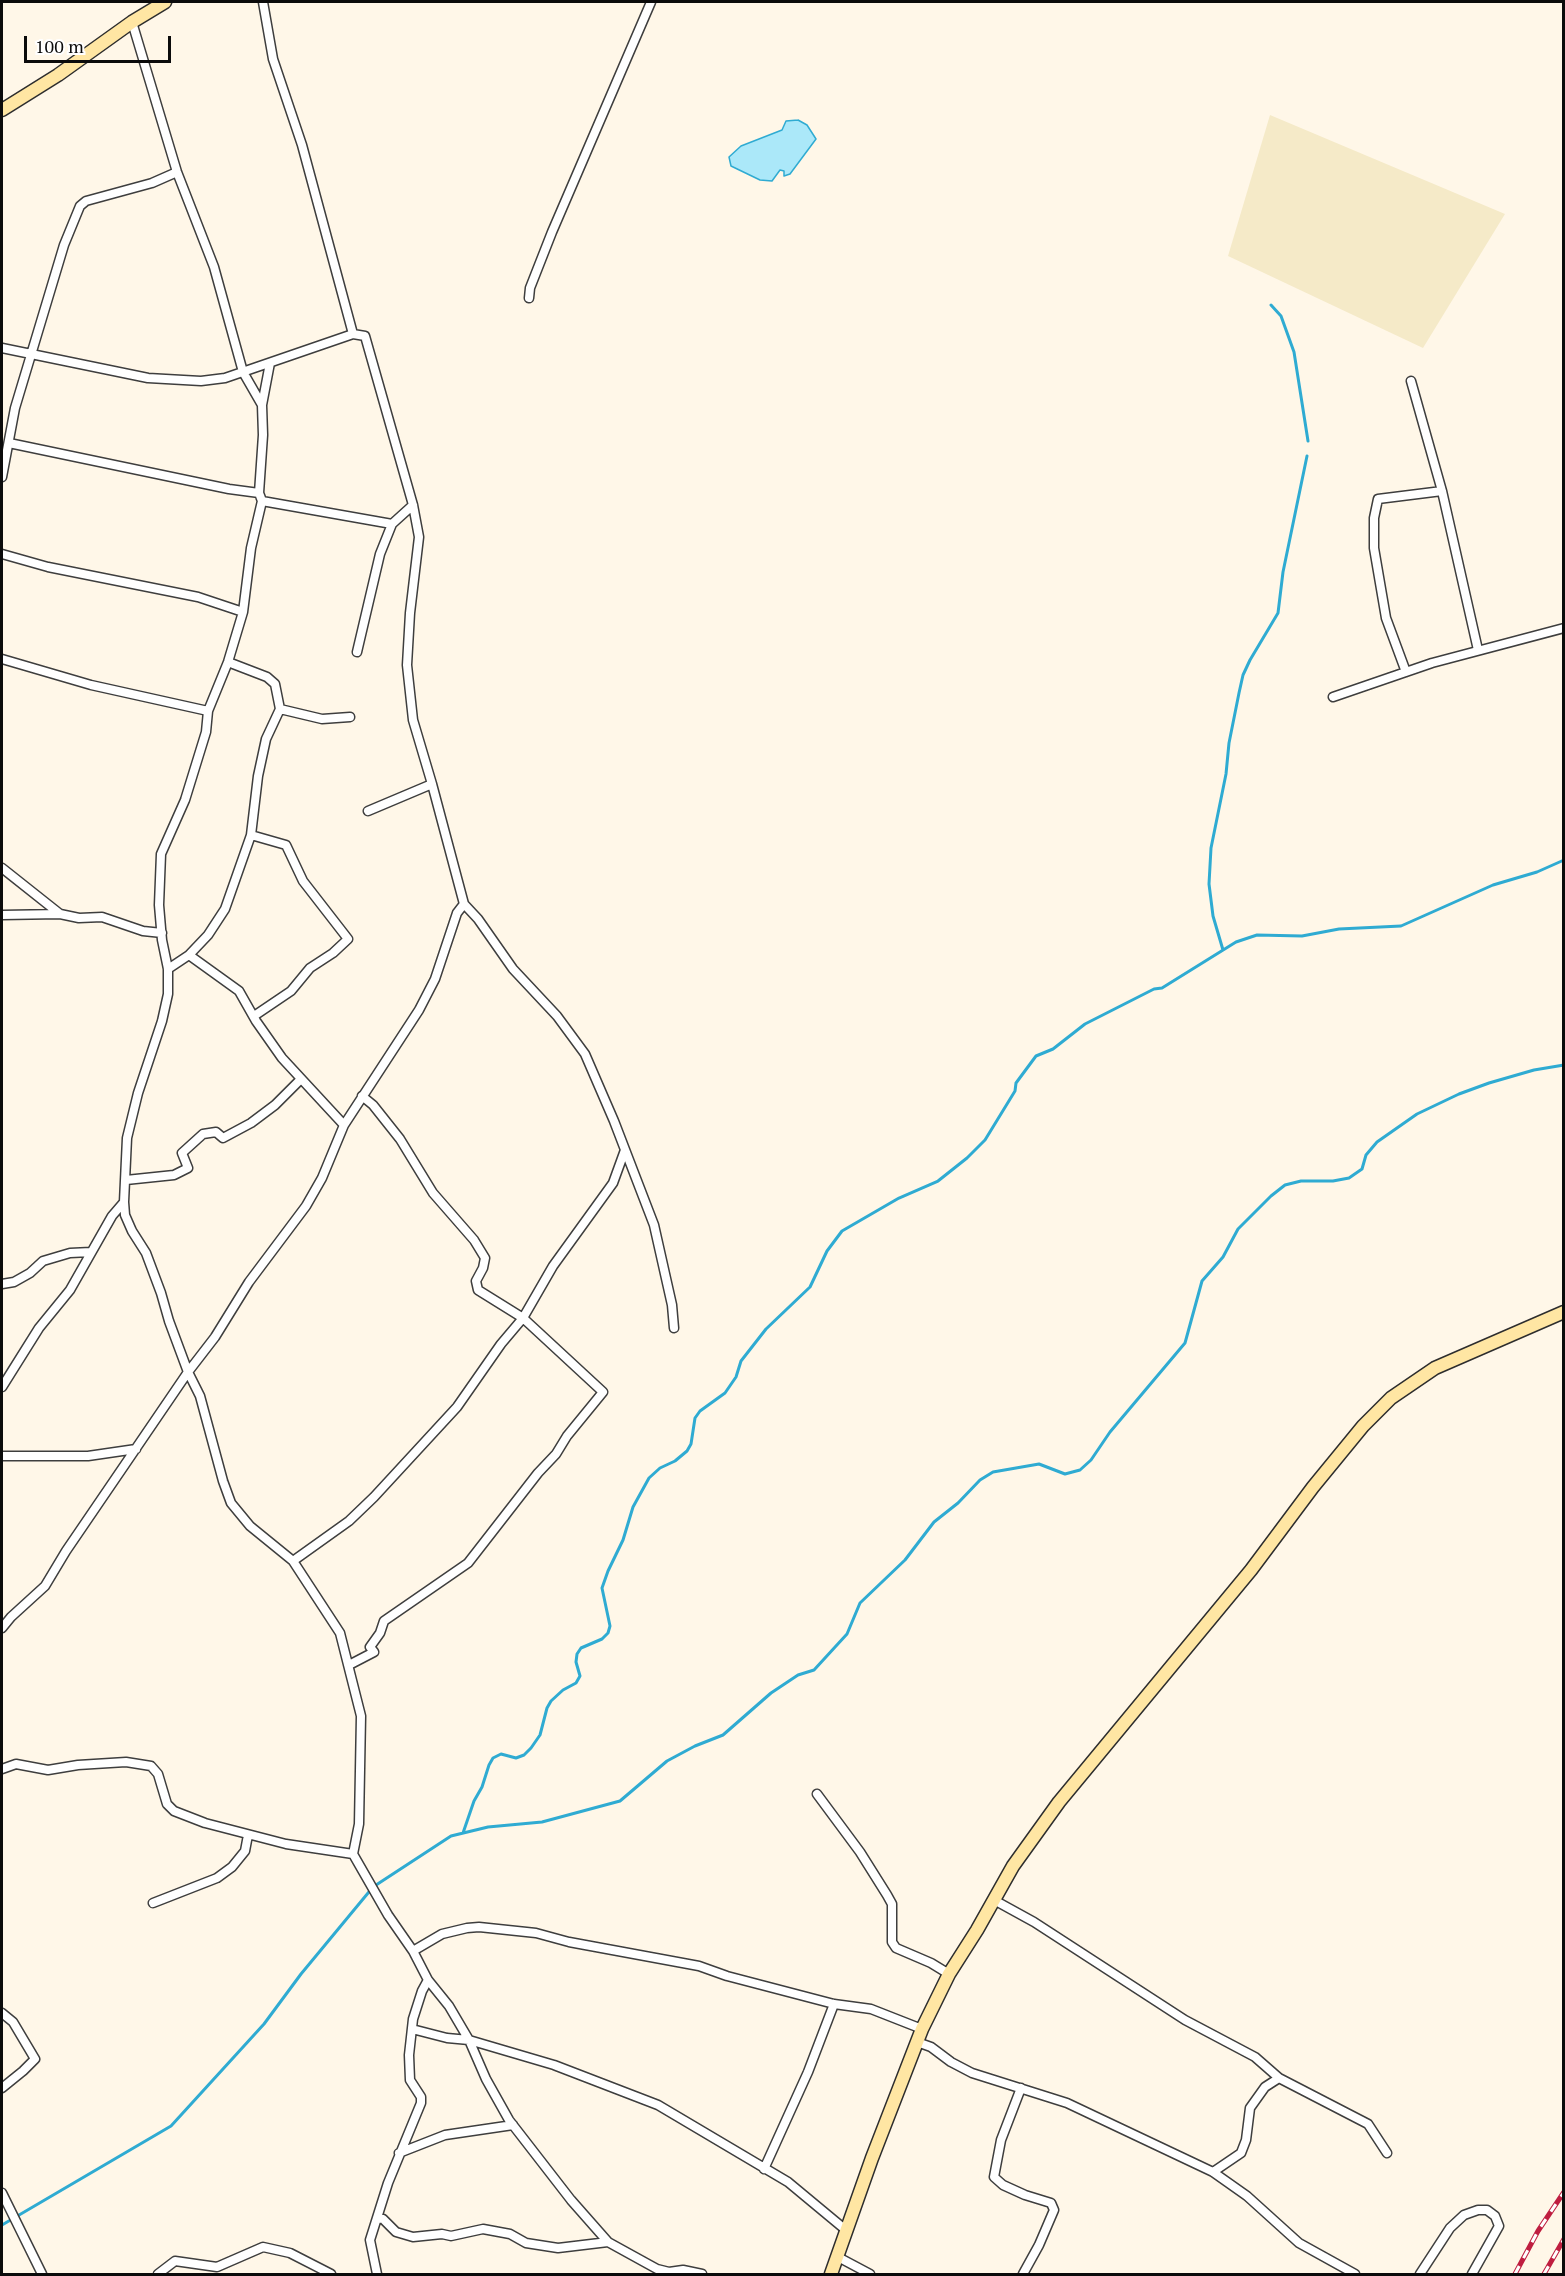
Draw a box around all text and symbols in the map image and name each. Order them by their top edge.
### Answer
scale bar [27,24,174,62]
text: 100 m [35,34,84,58]

